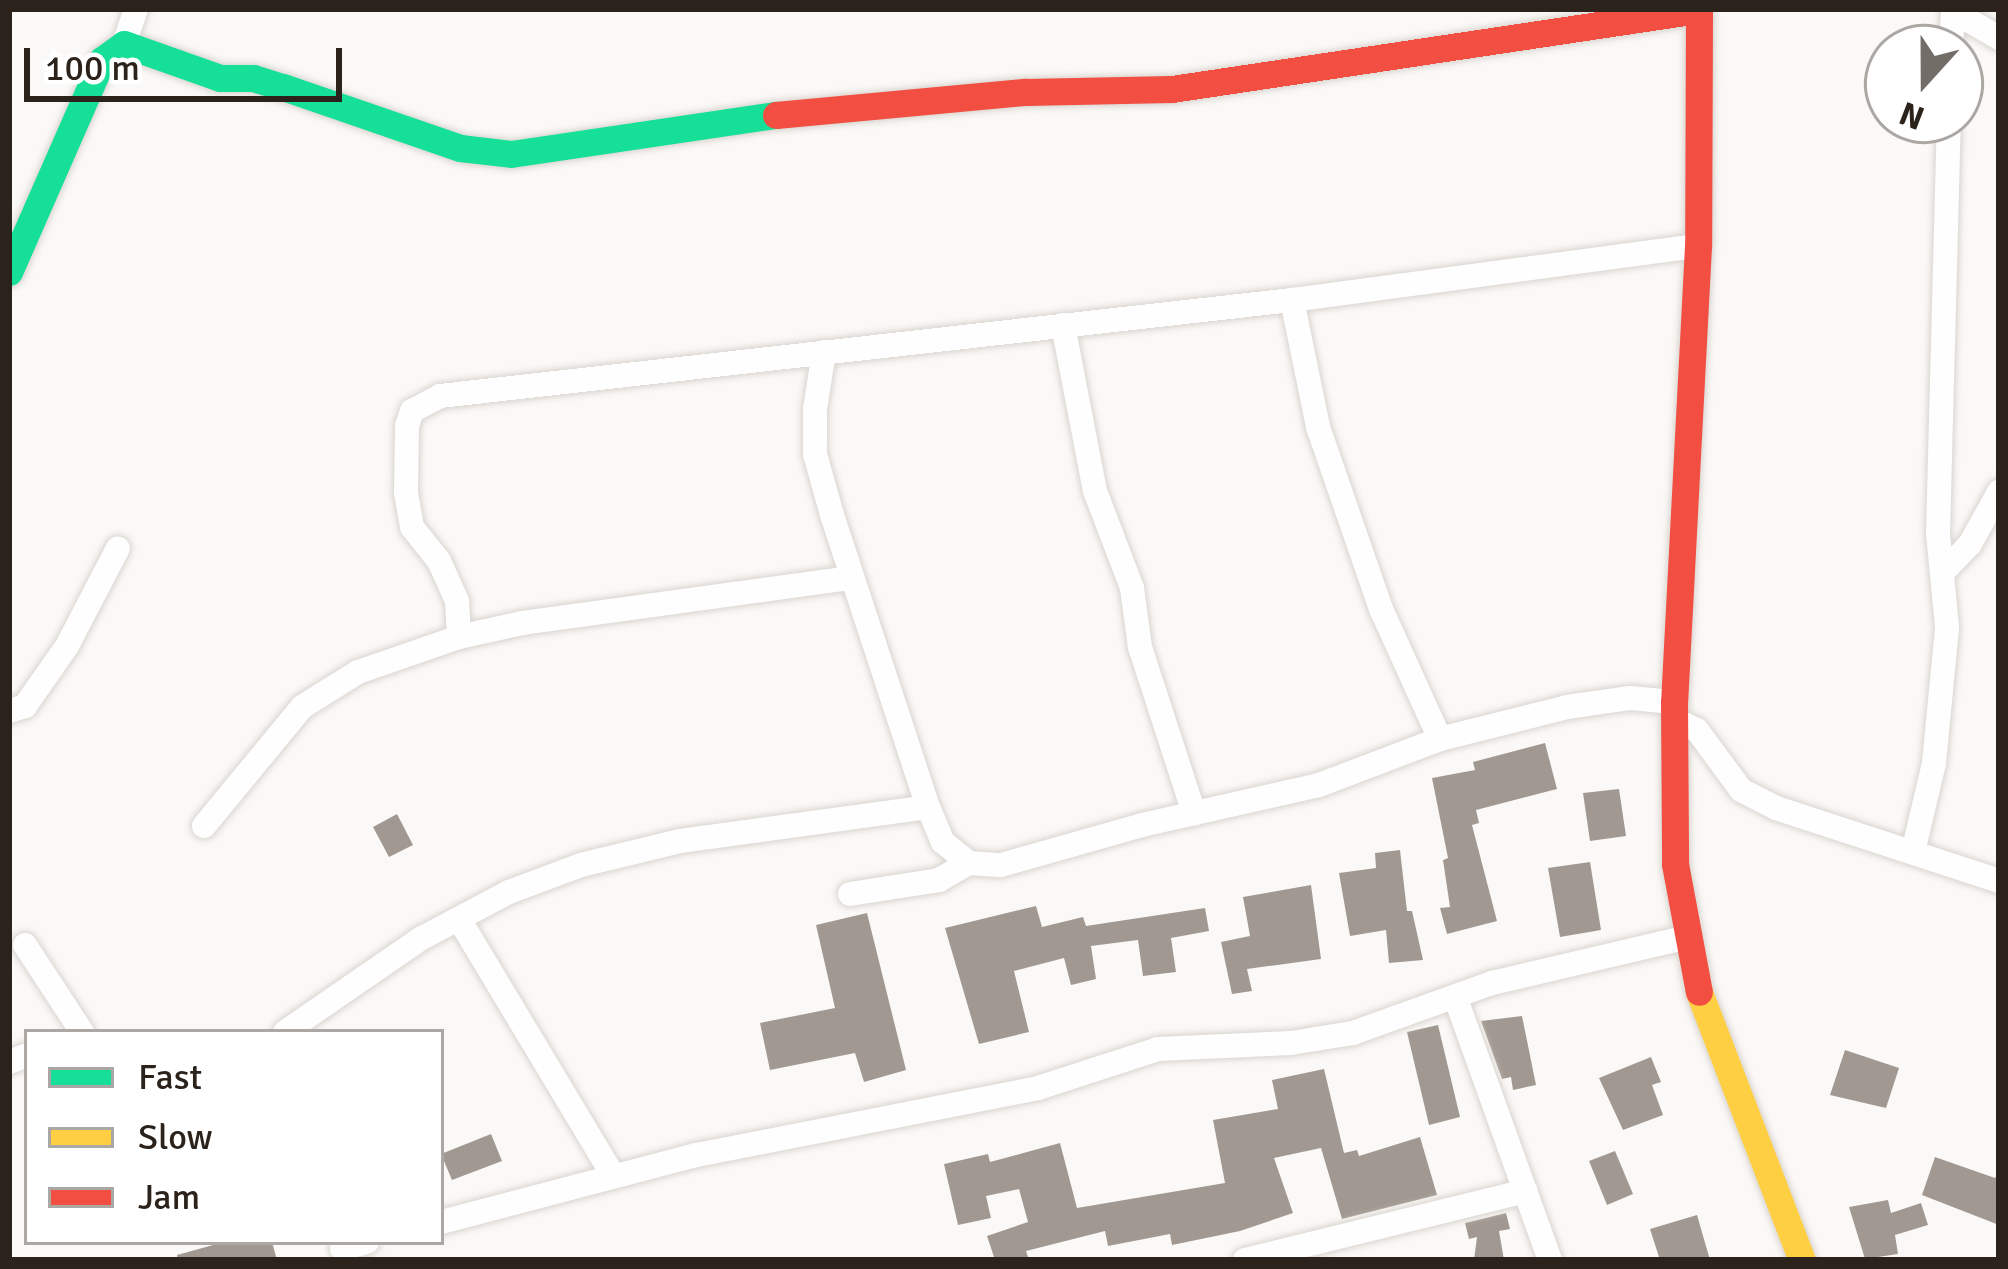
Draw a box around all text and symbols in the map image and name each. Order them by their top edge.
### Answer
scale bar [30,24,348,98]
north arrow [1864,24,1984,144]
text: 100 m [45,46,140,91]
text: N [1894,92,1930,139]
legend [24,1029,444,1245]
text: Fast [138,1055,202,1100]
text: Slow [138,1115,213,1160]
text: Jam [138,1175,200,1220]

